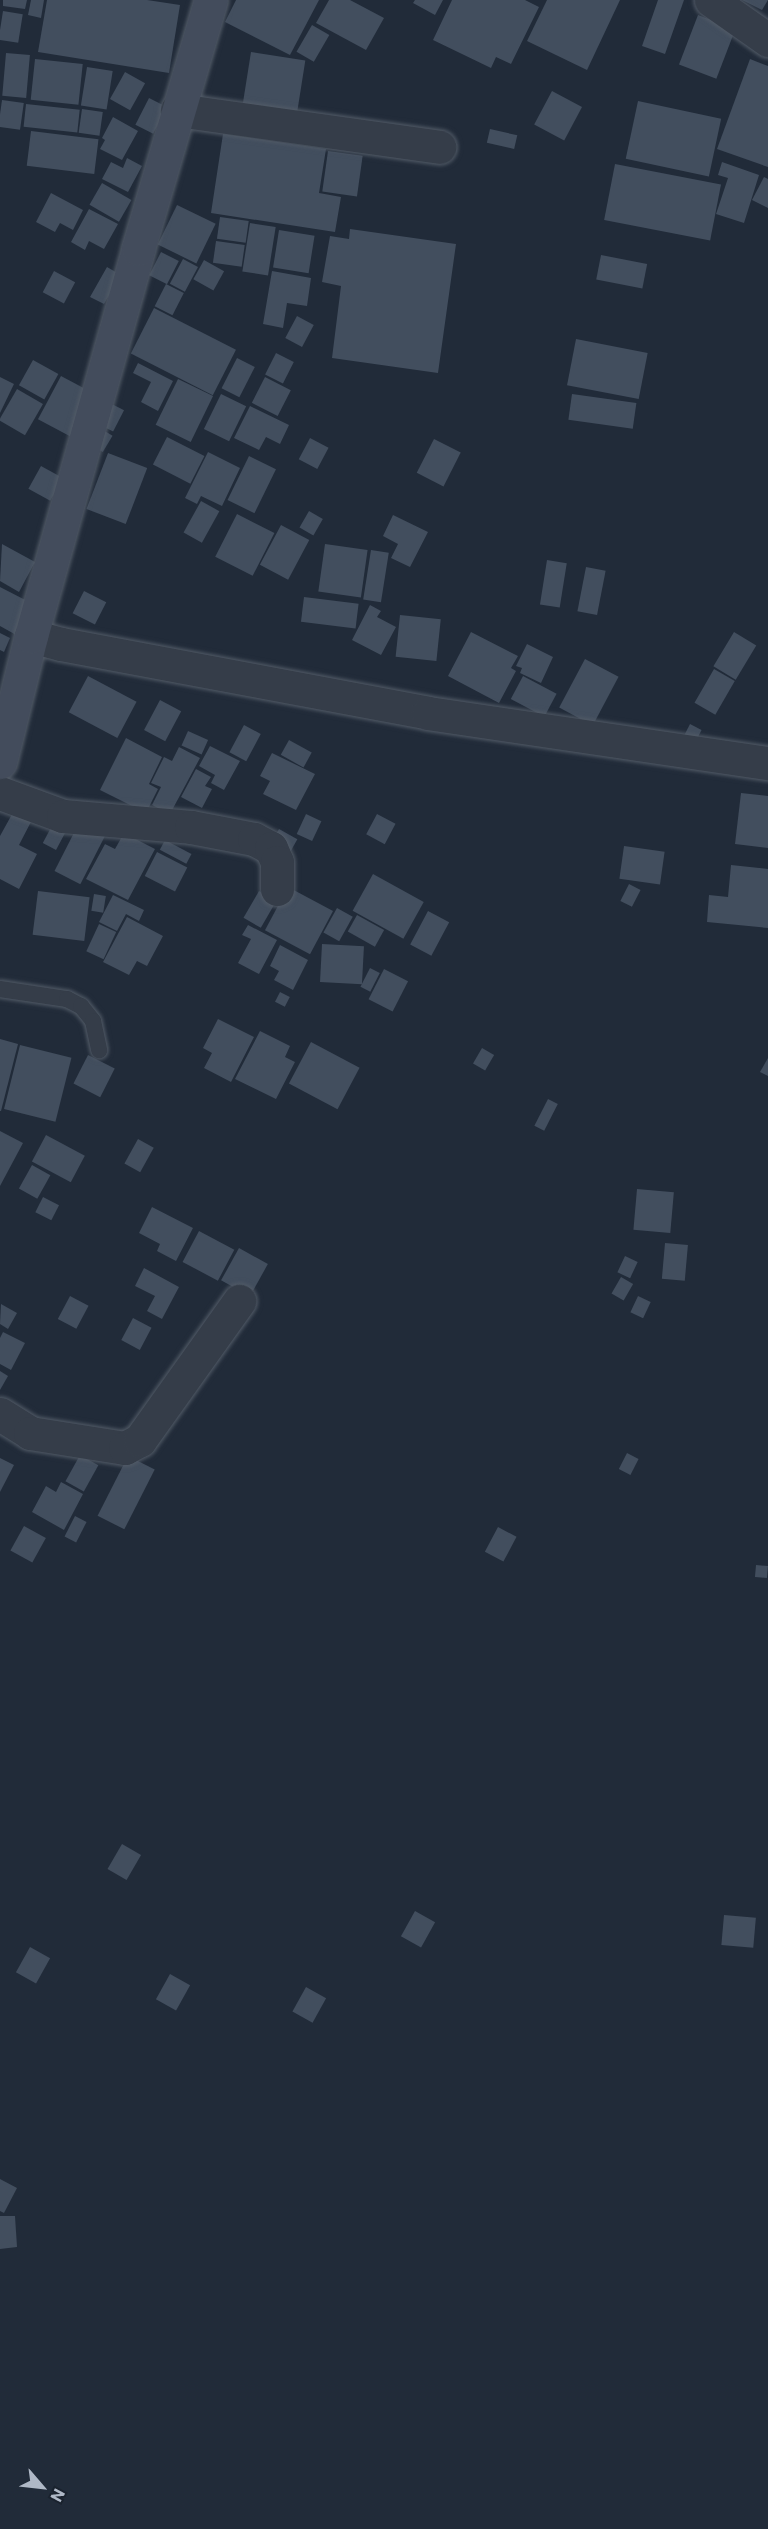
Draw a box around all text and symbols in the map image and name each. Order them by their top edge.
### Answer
north arrow [12,2457,72,2517]
text: N [47,2486,70,2505]

